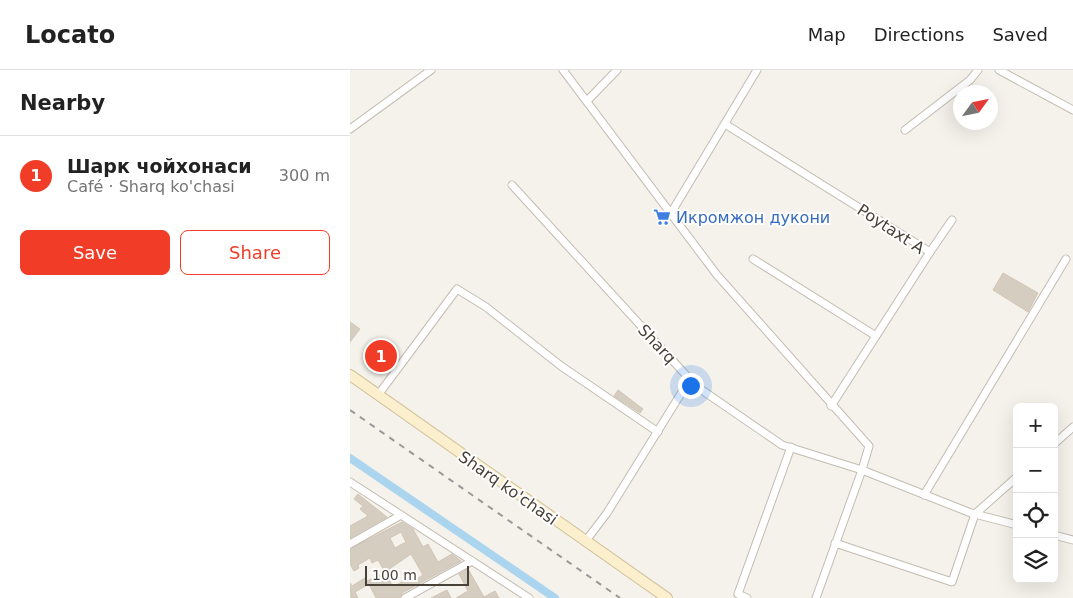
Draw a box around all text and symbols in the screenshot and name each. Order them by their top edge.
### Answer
text: Locato [25,21,115,49]
text: Map [808,24,846,45]
text: Directions [874,24,964,45]
text: Saved [992,24,1048,45]
north arrow [953,85,998,130]
text: Nearby [20,91,105,115]
text: Шарк чойхонаси [67,155,252,177]
text: 1 [30,166,42,185]
text: 300 m [279,166,330,185]
text: Café · Sharq ko'chasi [67,177,235,196]
street label: Poytaxt A [854,200,928,258]
supermarket icon: Икромжон дукони [652,207,672,227]
place label: Икромжон дукони [676,208,830,227]
button: Save [20,230,170,275]
button: Share [180,230,330,275]
street label: Sharq [634,320,680,368]
pin: 1 [365,337,397,375]
your location [678,373,704,399]
map controls [1013,403,1058,583]
button: + [1013,403,1058,448]
street label: Sharq ko'chasi [455,447,561,529]
button: − [1013,448,1058,493]
button: locate [1013,493,1058,538]
button: layers [1013,538,1058,583]
scale bar [365,563,469,586]
text: 100 m [372,567,417,583]

